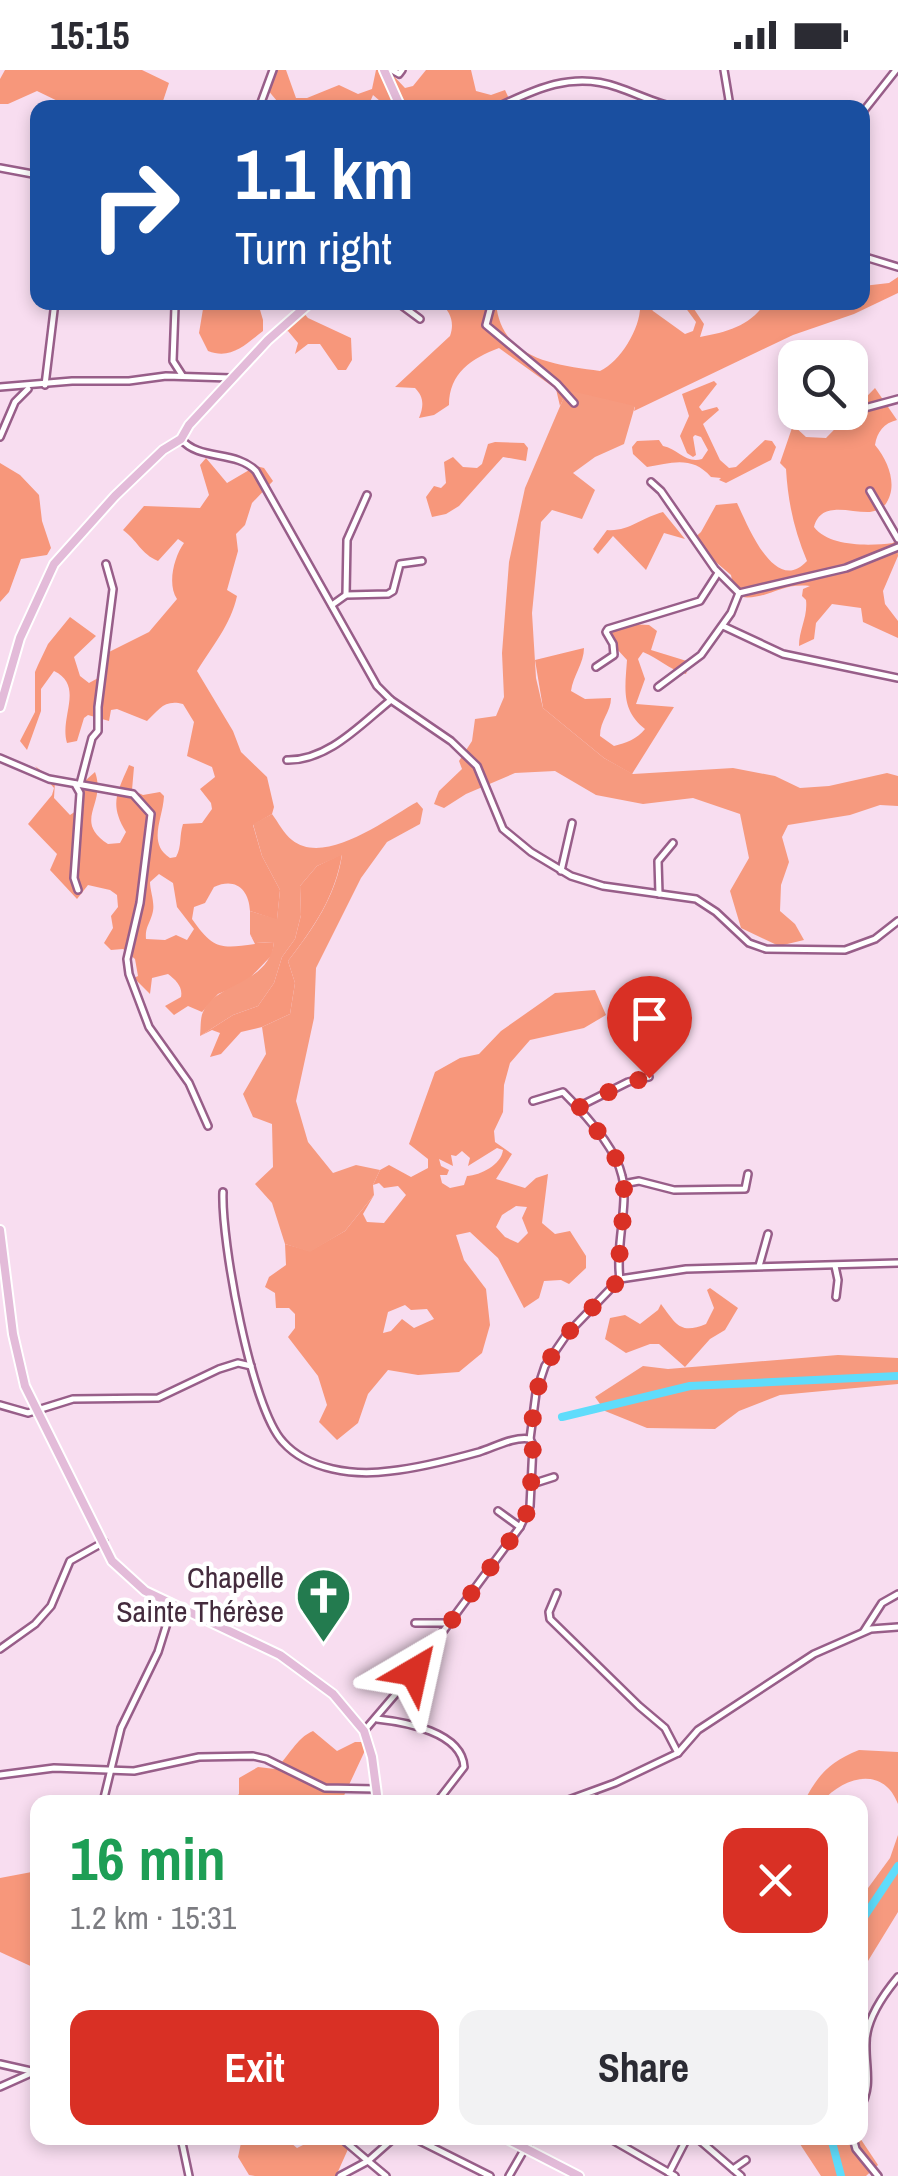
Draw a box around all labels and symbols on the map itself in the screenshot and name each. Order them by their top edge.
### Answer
pin [607,976,692,1079]
place label: Chapelle Sainte Thérèse [116,1557,284,1631]
church icon: Chapelle Sainte Thérèse [293,1565,353,1644]
position arrow [362,1620,466,1724]

